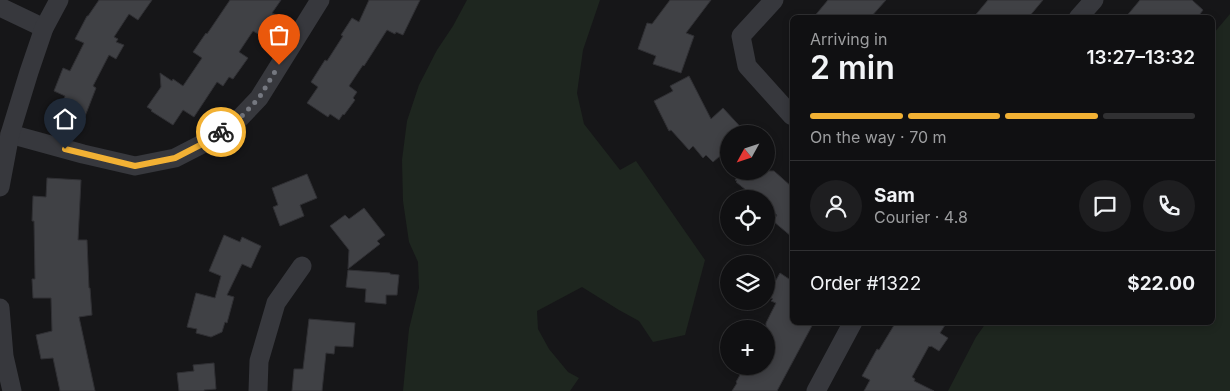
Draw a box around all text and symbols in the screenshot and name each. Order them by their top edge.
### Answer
pin [258,14,300,65]
icon: bag [265,21,293,49]
text: Arriving in [810,29,887,49]
text: 13:27–13:32 [1086,46,1195,69]
text: 2 min [810,48,895,87]
pin [44,98,86,149]
icon: home [51,105,79,133]
courier [196,107,246,157]
icon: bike [207,118,235,146]
north arrow [720,125,775,180]
map controls [720,125,775,375]
text: On the way · 70 m [810,127,947,147]
button: person [810,180,862,232]
button: chat [1079,180,1131,232]
button: phone [1143,180,1195,232]
text: Sam [874,184,915,207]
button: locate [720,190,775,245]
text: Courier · 4.8 [874,207,968,227]
button: layers [720,255,775,310]
text: Order #1322 [810,272,921,295]
text: $22.00 [1127,272,1195,295]
button: + [720,320,775,375]

